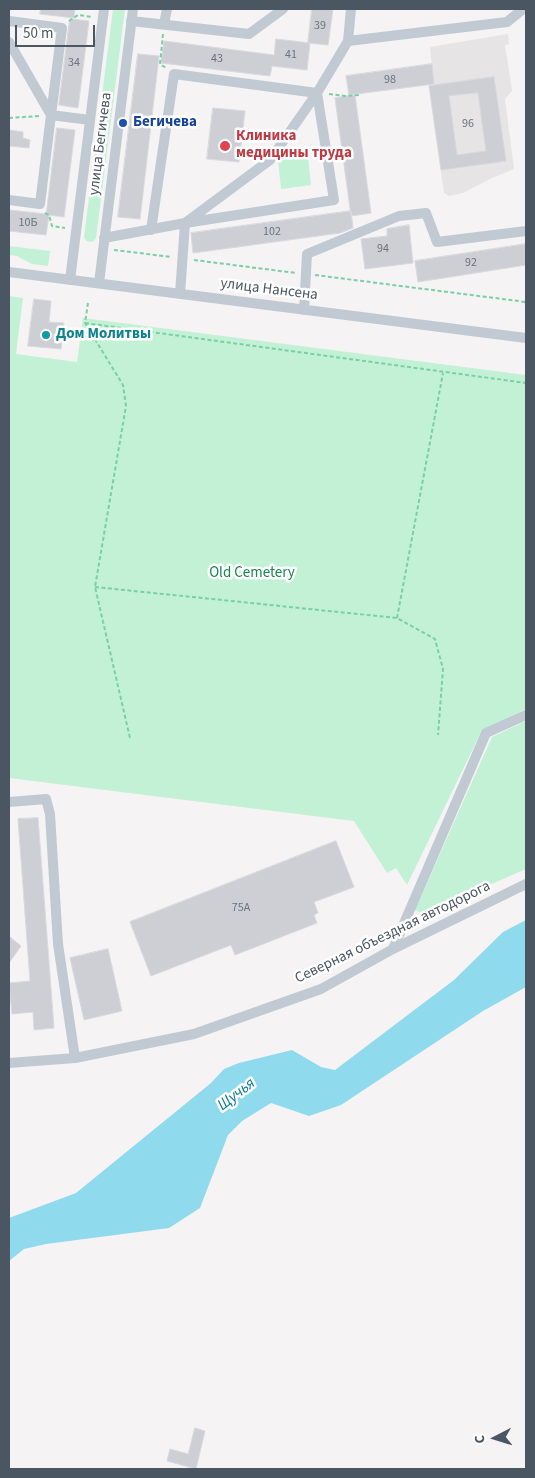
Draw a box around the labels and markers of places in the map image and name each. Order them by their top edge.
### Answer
place label: Бегичева [133,114,197,132]
marker: Бегичева [117,117,129,129]
place label: Клиника медицины труда [236,128,352,163]
marker: Клиника медицины труда [218,139,232,153]
place label: Дом Молитвы [56,326,151,344]
marker: Дом Молитвы [40,329,52,341]

